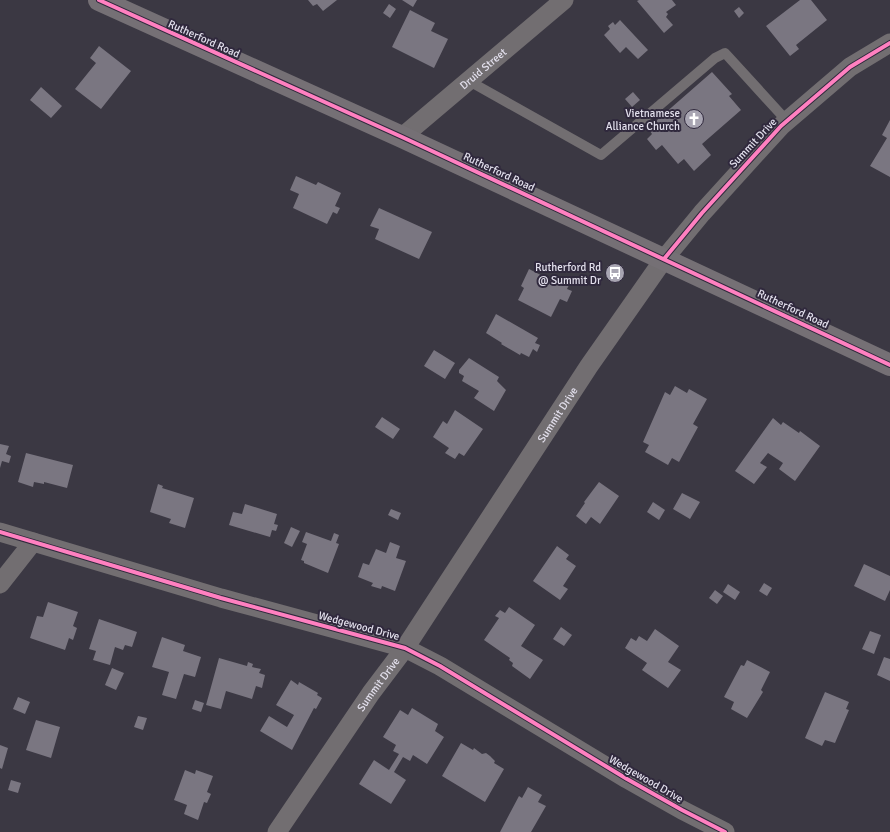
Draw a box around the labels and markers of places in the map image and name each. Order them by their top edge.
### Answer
place label: Vietnamese Alliance Church [606,107,680,133]
church icon: Vietnamese Alliance Church [683,108,705,130]
place label: Rutherford Rd @ Summit Dr [535,261,601,287]
bus stop icon: Rutherford Rd @ Summit Dr [604,262,626,284]

